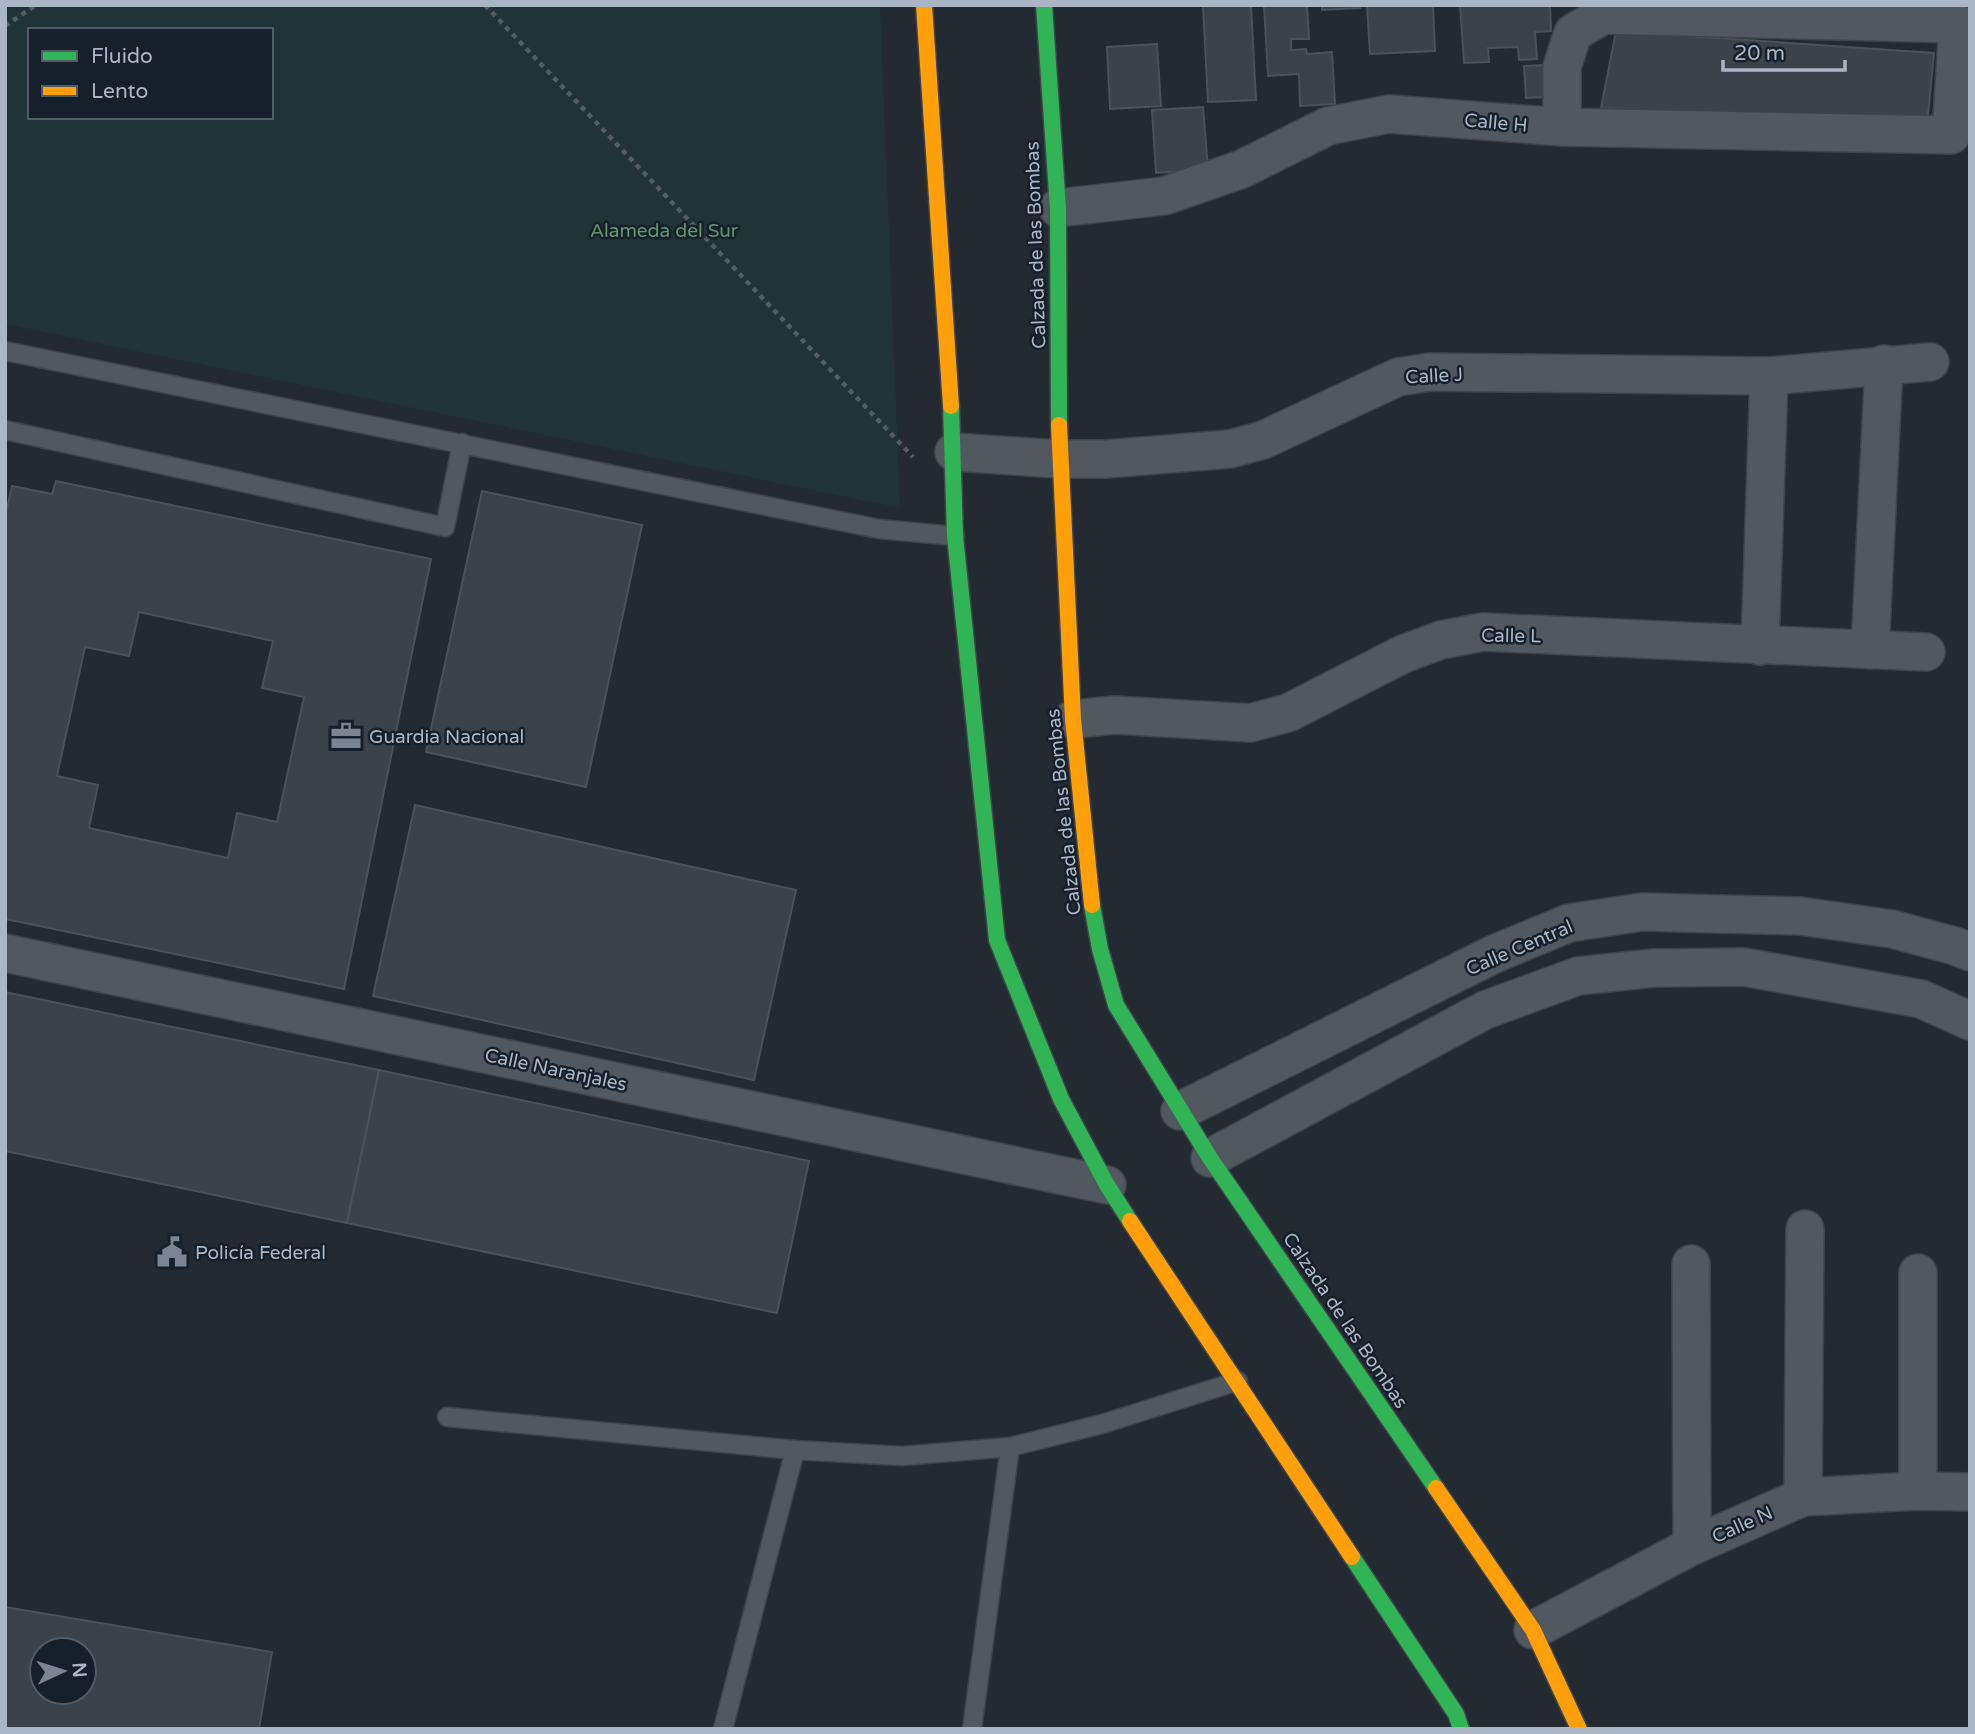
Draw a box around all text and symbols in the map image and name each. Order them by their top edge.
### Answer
legend [28,28,273,119]
scale bar [1723,28,1846,72]
text: 20 m [1734,41,1785,66]
text: Fluido [91,44,153,69]
text: Lento [91,79,148,104]
street label: Calle H [1463,109,1528,137]
street label: Calzada de las Bombas [1021,141,1051,349]
park label: Alameda del Sur [590,220,739,242]
street label: Calle J [1405,363,1464,388]
street label: Calle L [1481,624,1541,648]
street label: Calzada de las Bombas [1042,708,1086,916]
office icon: Guardia Nacional [329,719,363,753]
place label: Guardia Nacional [369,726,524,748]
street label: Calle Central [1463,916,1576,980]
street label: Calle Naranjales [483,1044,629,1096]
street label: Calzada de las Bombas [1278,1228,1412,1413]
public building icon: Policía Federal [155,1235,189,1269]
place label: Policía Federal [195,1242,326,1264]
street label: Calle N [1709,1502,1776,1548]
north arrow [28,1636,98,1706]
text: N [67,1662,90,1678]

